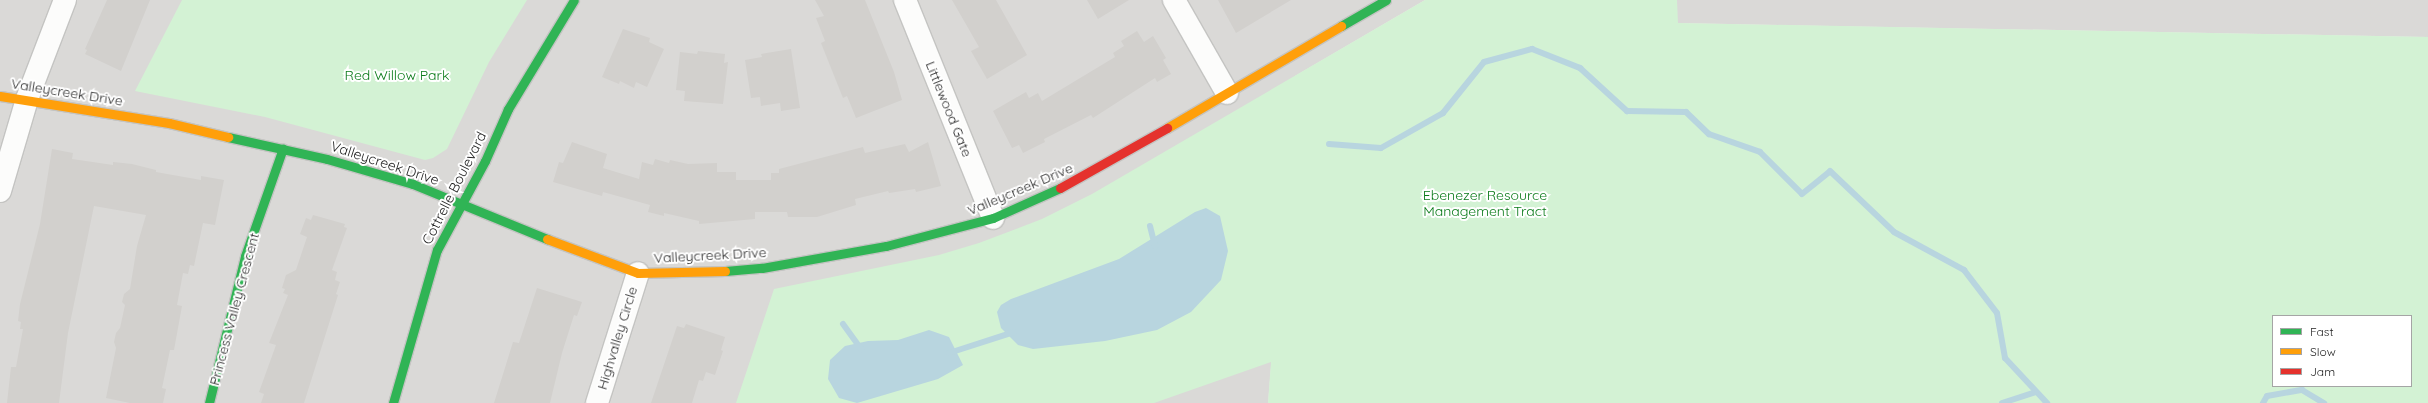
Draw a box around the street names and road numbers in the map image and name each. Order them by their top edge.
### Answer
street label: Littlewood Gate [922,59,976,159]
street label: Valleycreek Drive [10,75,124,109]
street label: Cottrelle Boulevard [418,129,490,247]
street label: Valleycreek Drive [329,138,441,188]
street label: Valleycreek Drive [965,159,1075,219]
street label: Princess Valley Crescent [206,231,262,387]
street label: Valleycreek Drive [653,244,767,266]
street label: Highvalley Circle [593,284,641,392]

